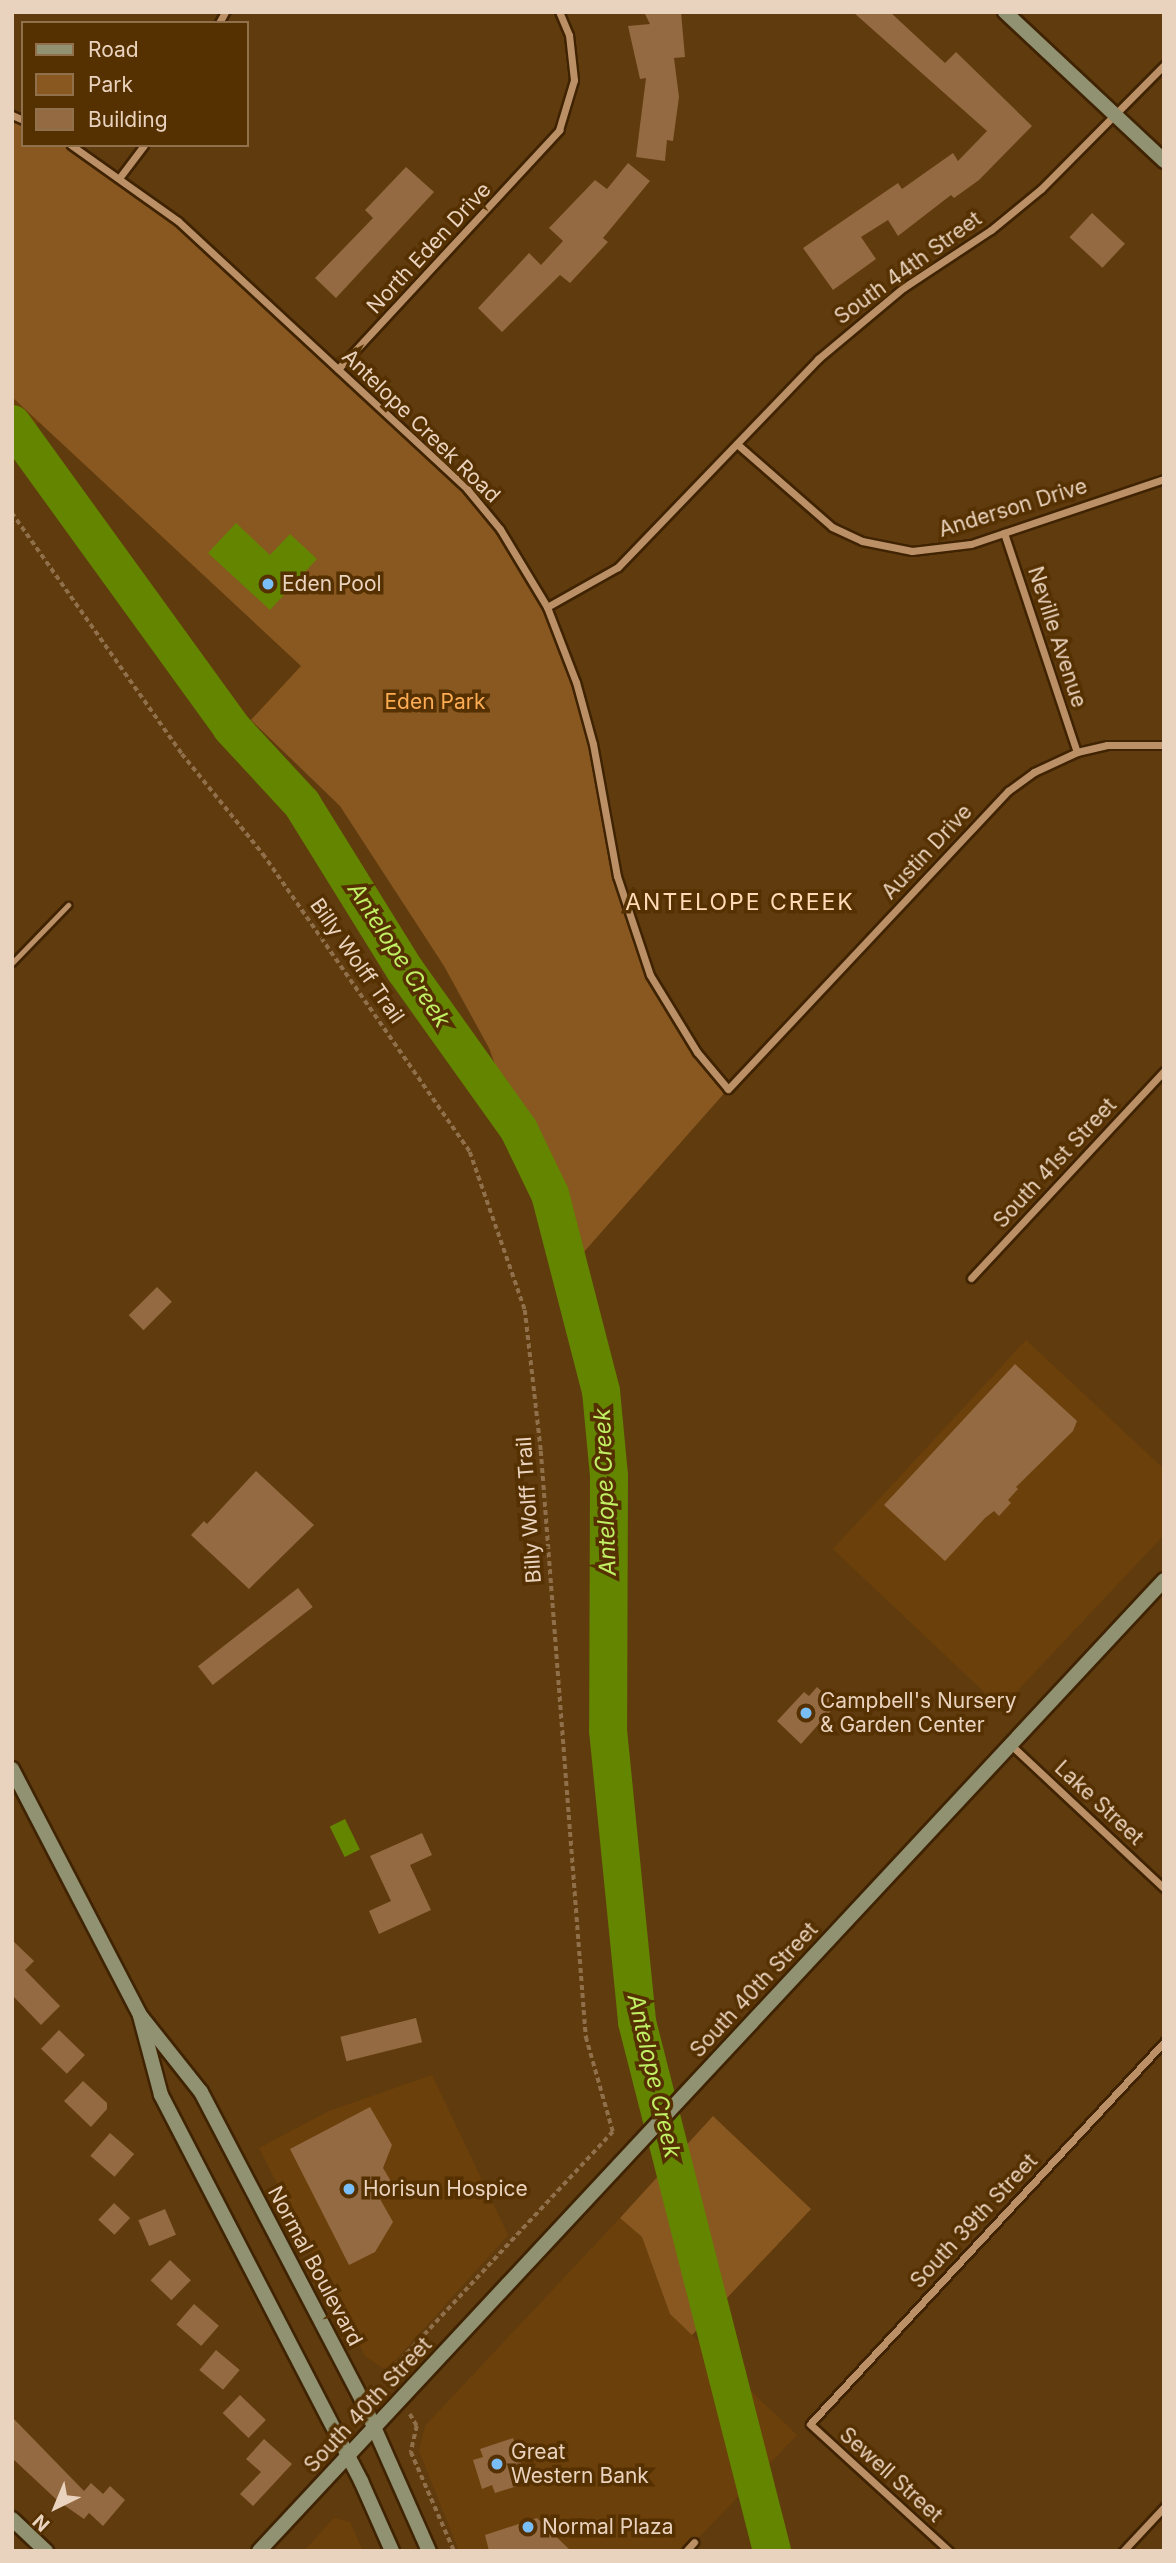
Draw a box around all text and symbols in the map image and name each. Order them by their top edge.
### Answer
legend [21,21,248,147]
text: Road [88,37,139,62]
text: Park [88,72,133,97]
text: Building [88,107,168,132]
street label: North Eden Drive [362,177,496,319]
street label: South 44th Street [830,206,986,330]
street label: Antelope Creek Road [337,344,505,508]
street label: Anderson Drive [936,473,1090,543]
street label: Neville Avenue [1022,563,1092,711]
place label: Eden Pool [282,571,382,597]
marker: Eden Pool [260,576,276,592]
park label: Eden Park [384,689,486,715]
street label: Austin Drive [877,799,977,905]
water label: Antelope Creek [342,877,456,1033]
district label: ANTELOPE CREEK [627,888,853,916]
street label: Billy Wolff Trail [305,894,409,1028]
street label: South 41st Street [988,1093,1122,1233]
water label: Antelope Creek [588,1408,622,1576]
street label: Billy Wolff Trail [511,1436,547,1584]
place label: Campbell's Nursery & Garden Center [820,1688,1016,1738]
marker: Campbell's Nursery & Garden Center [798,1705,814,1721]
street label: Lake Street [1049,1756,1149,1850]
street label: South 40th Street [685,1917,823,2063]
water label: Antelope Creek [622,1991,686,2161]
street label: South 39th Street [905,2149,1043,2293]
place label: Horisun Hospice [363,2176,528,2202]
marker: Horisun Hospice [341,2181,357,2197]
street label: Normal Boulevard [262,2182,368,2350]
street label: South 40th Street [299,2332,437,2478]
street label: Sewell Street [834,2422,948,2528]
place label: Great Western Bank [511,2439,649,2489]
marker: Great Western Bank [489,2456,505,2472]
north arrow [21,2472,91,2542]
text: N [28,2509,54,2536]
place label: Normal Plaza [542,2514,674,2540]
marker: Normal Plaza [520,2519,536,2535]

